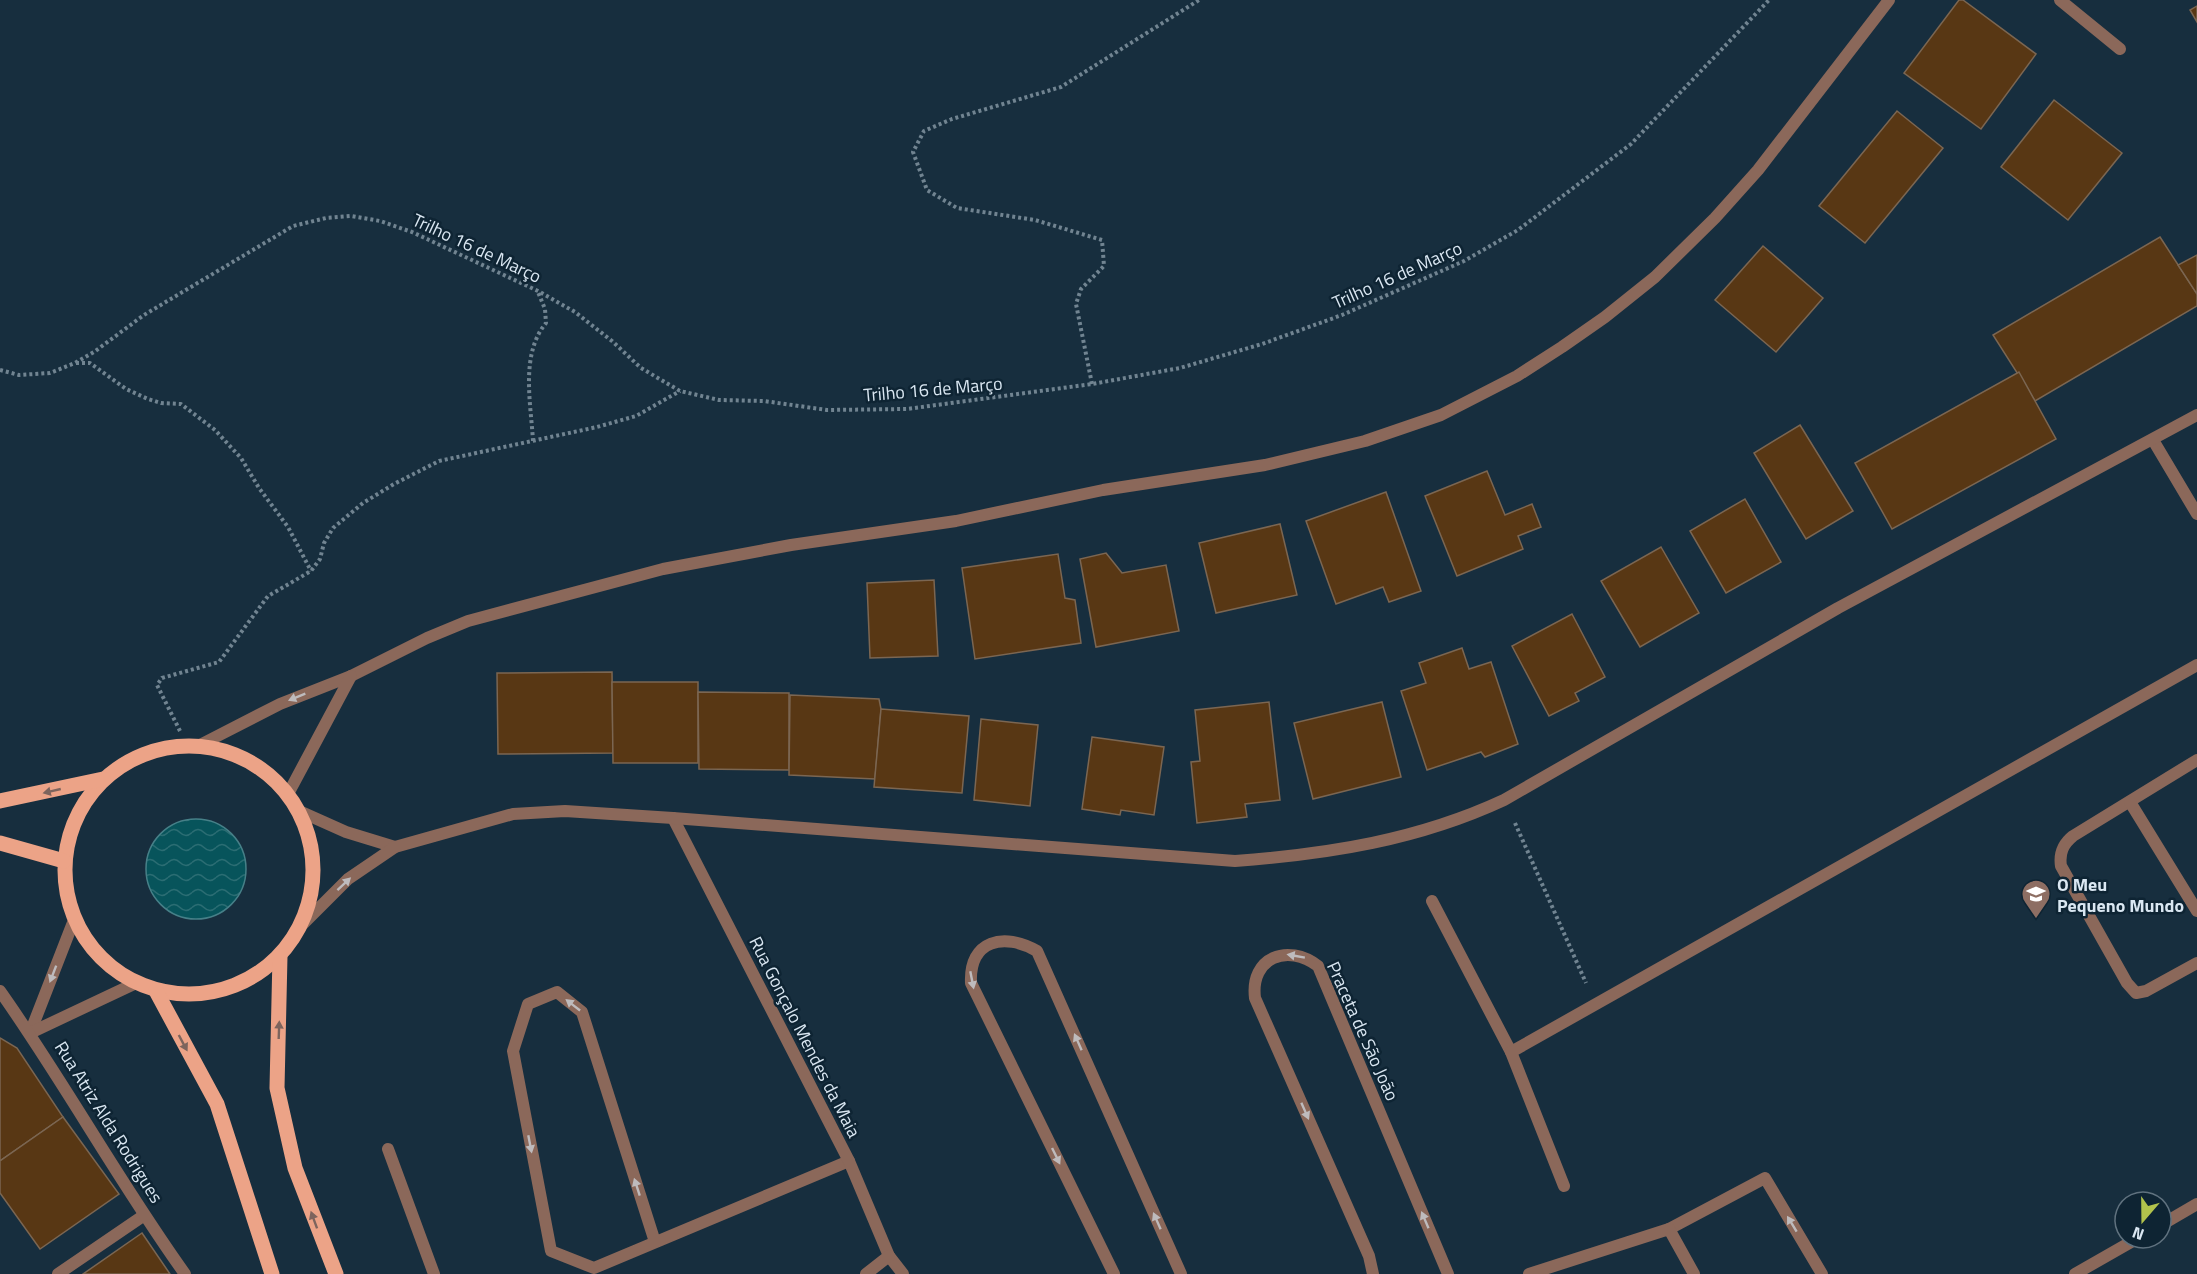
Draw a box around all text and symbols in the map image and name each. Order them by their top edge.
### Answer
street label: Trilho 16 de Março [408,206,546,290]
street label: Trilho 16 de Março [1328,234,1466,316]
street label: Trilho 16 de Março [862,369,1004,409]
one-way arrow [288,693,306,703]
one-way arrow [42,787,61,796]
place label: O Meu Pequeno Mundo [2057,871,2184,919]
one-way arrow [336,877,351,891]
school or university icon: O Meu Pequeno Mundo [2020,878,2052,920]
street label: Rua Gonçalo Mendes da Maia [742,932,868,1142]
one-way arrow [1287,951,1306,960]
street label: Praceta de São João [1320,957,1406,1105]
one-way arrow [48,966,58,984]
one-way arrow [968,971,977,990]
one-way arrow [565,998,581,1011]
one-way arrow [275,1021,284,1040]
one-way arrow [1073,1034,1082,1051]
one-way arrow [178,1035,188,1052]
street label: Rua Atriz Alda Rodrigues [48,1036,170,1208]
one-way arrow [1300,1103,1310,1121]
one-way arrow [526,1134,535,1153]
one-way arrow [1051,1147,1060,1164]
one-way arrow [632,1178,642,1196]
north arrow [2113,1190,2173,1250]
one-way arrow [308,1211,318,1229]
one-way arrow [1152,1211,1162,1229]
one-way arrow [1420,1211,1429,1229]
one-way arrow [1787,1216,1798,1232]
text: N [2129,1221,2147,1247]

